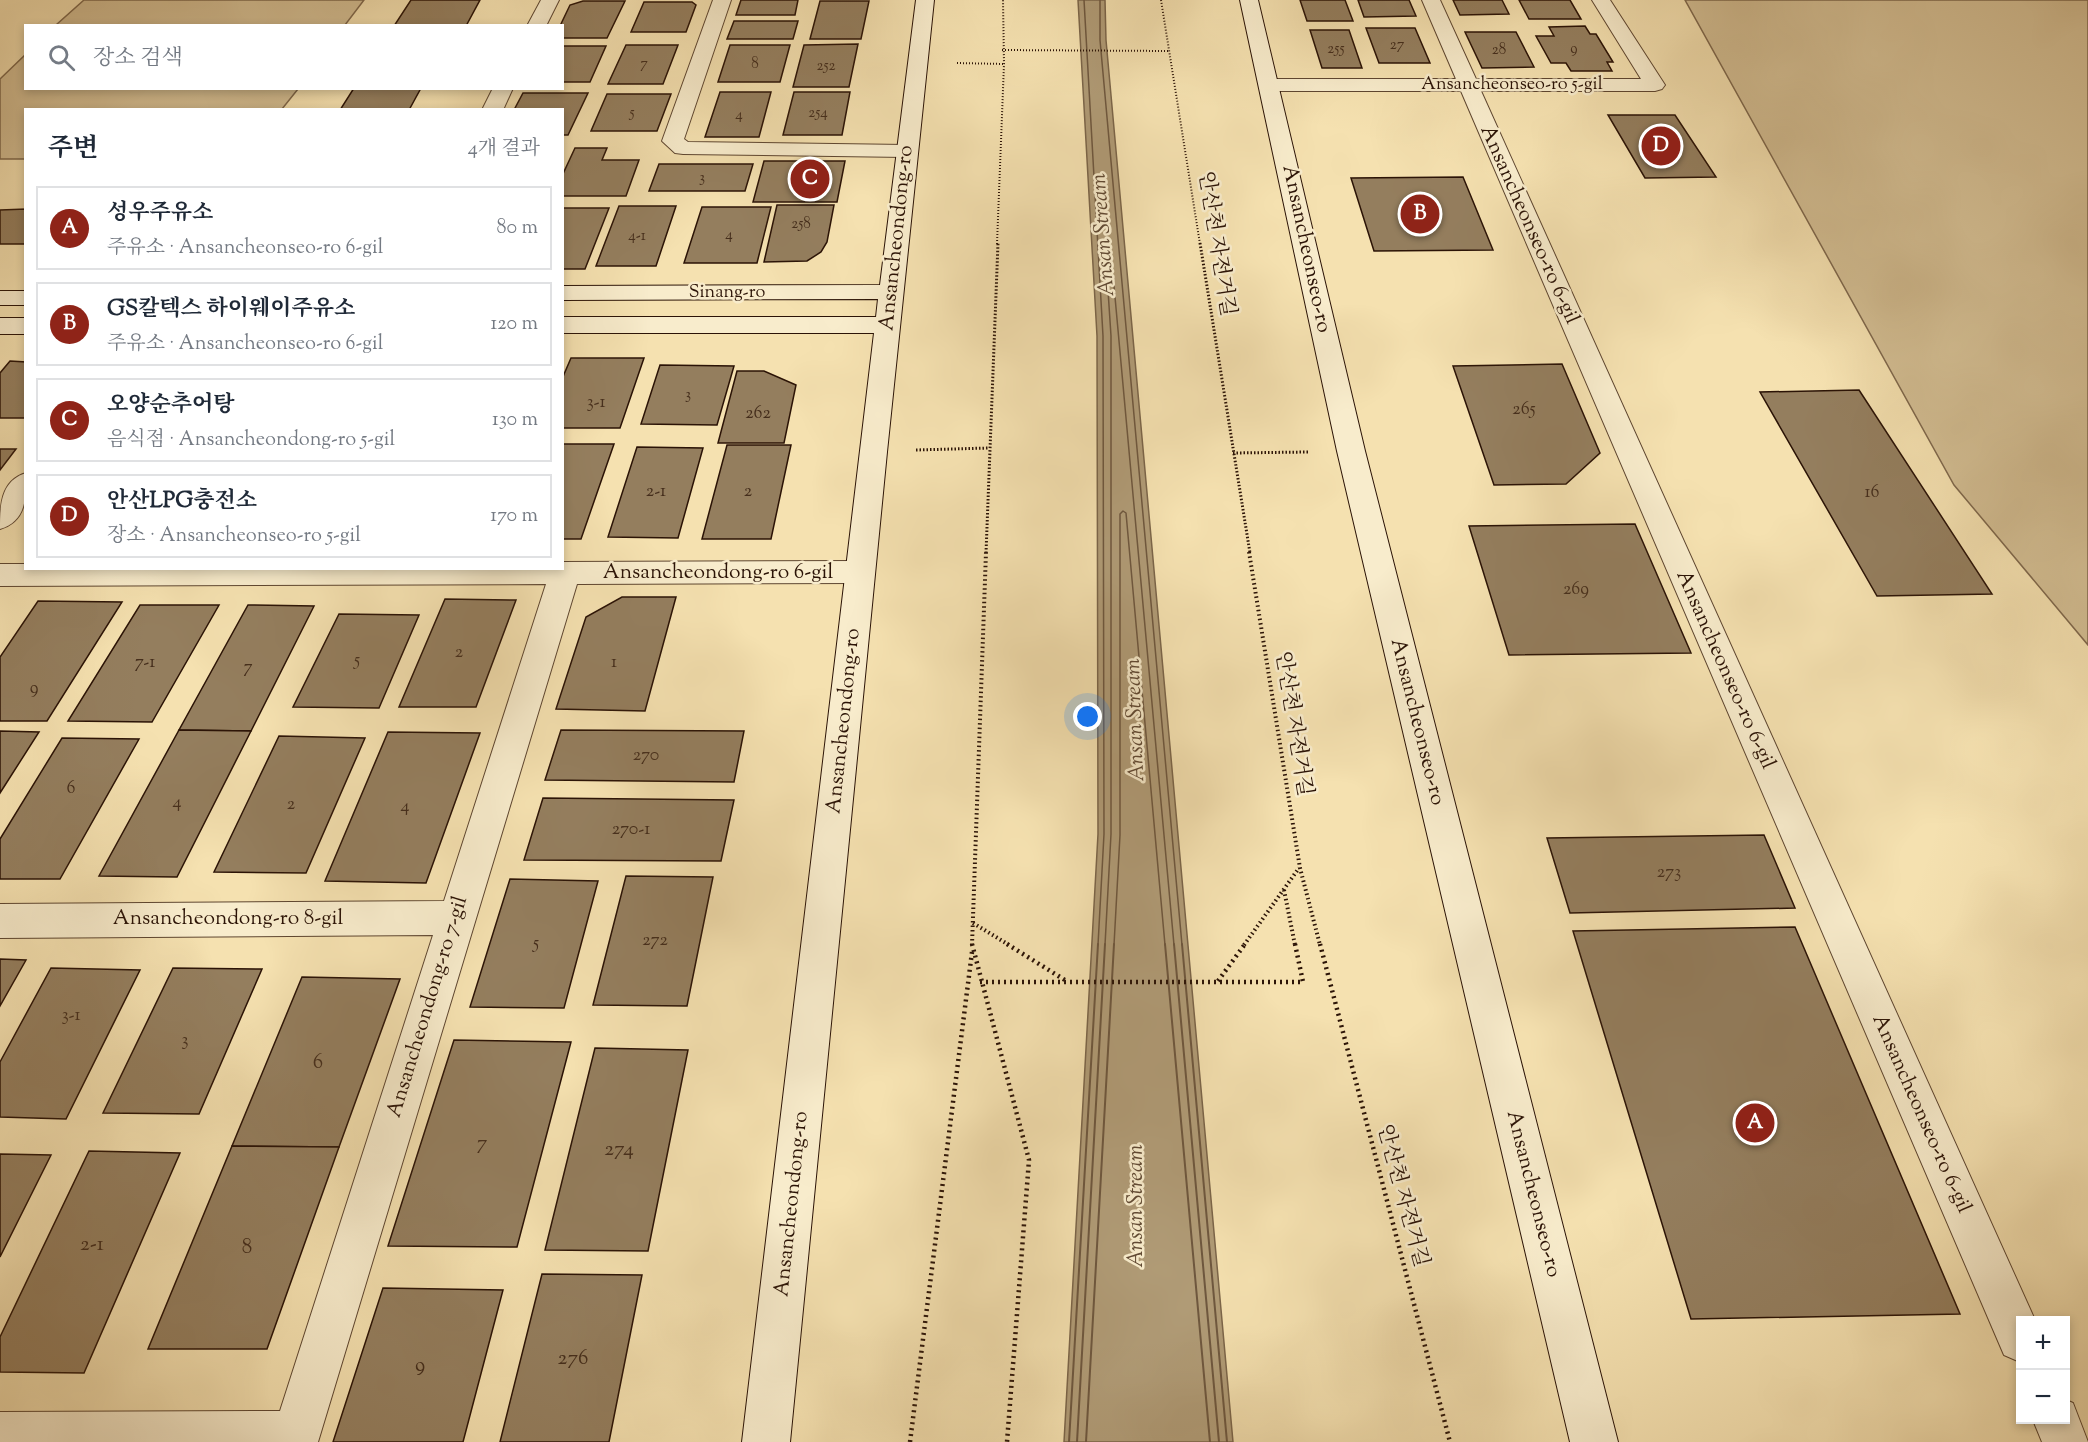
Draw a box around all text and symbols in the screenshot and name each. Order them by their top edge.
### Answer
search box [24,24,564,90]
house number: 27 [1390,35,1405,56]
house number: 255 [1327,39,1345,60]
house number: 9 [1570,39,1578,60]
house number: 28 [1492,40,1506,61]
icon: search [45,41,78,74]
text: 장소 검색 [93,43,183,75]
house number: 7 [640,54,648,75]
house number: 8 [751,54,759,75]
house number: 252 [816,56,836,77]
street label: Ansancheonseo-ro 5-gil [1421,72,1603,98]
house number: 5 [628,103,635,124]
house number: 254 [808,103,828,124]
house number: 4 [735,105,743,126]
street label: Ansancheonseo-ro 6-gil [1472,121,1586,329]
pin: D [1642,124,1680,168]
text: 주변 [48,131,98,168]
text: 4개 결과 [468,135,540,164]
street label: Ansancheondong-ro [872,144,922,332]
pin: C [790,156,830,201]
street label: Ansancheonseo-ro [1274,162,1338,336]
house number: 3 [699,168,705,189]
street label: 안산천 자전거길 [1190,169,1242,319]
water label: Ansan Stream [1084,172,1124,298]
pin: B [1400,192,1440,236]
text: 성우주유소 [107,198,213,230]
text: A [61,214,78,243]
text: 80 m [497,214,538,243]
house number: 258 [791,214,811,235]
house number: 4 [725,225,733,246]
house number: 4-1 [628,226,646,247]
text: 주유소 · Ansancheonseo-ro 6-gil [107,234,383,263]
street label: Sinang-ro [689,280,765,306]
text: GS칼텍스 하이웨이주유소 [107,294,355,326]
text: B [63,310,76,339]
text: 120 m [490,310,538,339]
text: 주유소 · Ansancheonseo-ro 6-gil [107,330,383,359]
house number: 3 [685,385,691,406]
text: 오양순추어탕 [107,390,235,422]
house number: 3-1 [586,390,606,416]
house number: 265 [1512,397,1536,423]
house number: 262 [745,401,771,427]
text: C [61,406,78,435]
text: 130 m [492,406,538,435]
text: 음식점 · Ansancheondong-ro 5-gil [107,426,395,455]
house number: 2-1 [646,479,666,505]
house number: 2 [744,479,753,505]
house number: 16 [1864,480,1880,506]
text: 안산LPG충전소 [107,486,257,518]
text: D [62,502,77,531]
text: 170 m [490,502,538,531]
text: 장소 · Ansancheonseo-ro 5-gil [107,522,361,551]
street label: Ansancheondong-ro 6-gil [603,558,833,588]
street label: Ansancheonseo-ro 6-gil [1668,566,1782,774]
house number: 269 [1563,577,1589,603]
street label: Ansancheondong-ro [819,627,869,815]
street label: Ansancheonseo-ro [1382,635,1452,809]
house number: 2 [455,640,464,666]
house number: 5 [353,648,360,674]
street label: 안산천 자전거길 [1267,649,1319,799]
house number: 7-1 [135,650,155,676]
house number: 1 [611,650,617,676]
house number: 7 [243,655,253,681]
water label: Ansan Stream [1118,658,1154,782]
house number: 9 [30,676,39,702]
your location [1073,702,1102,731]
house number: 270 [633,743,659,769]
house number: 6 [67,776,76,802]
house number: 4 [172,790,182,816]
house number: 2 [287,792,296,818]
house number: 4 [400,794,410,820]
house number: 270-1 [612,817,650,843]
house number: 273 [1657,860,1681,886]
street label: Ansancheondong-ro 7-gil [380,892,476,1122]
street label: Ansancheondong-ro 8-gil [113,904,344,934]
house number: 272 [642,928,668,954]
house number: 5 [532,931,539,957]
house number: 3-1 [61,1003,81,1029]
street label: Ansancheonseo-ro 6-gil [1864,1010,1978,1218]
house number: 3 [181,1028,189,1054]
house number: 6 [313,1048,323,1078]
pin: A [1736,1100,1774,1146]
street label: Ansancheonseo-ro [1498,1107,1568,1281]
street label: Ansancheondong-ro [767,1110,817,1298]
street label: 안산천 자전거길 [1369,1121,1435,1271]
house number: 7 [477,1129,488,1159]
house number: 274 [604,1135,634,1165]
water label: Ansan Stream [1121,1144,1153,1268]
house number: 2-1 [80,1230,104,1260]
house number: 8 [242,1233,252,1263]
map controls [2016,1316,2070,1424]
button: + [2016,1316,2070,1370]
house number: 276 [558,1344,588,1374]
house number: 9 [415,1351,425,1381]
button: − [2016,1370,2070,1424]

